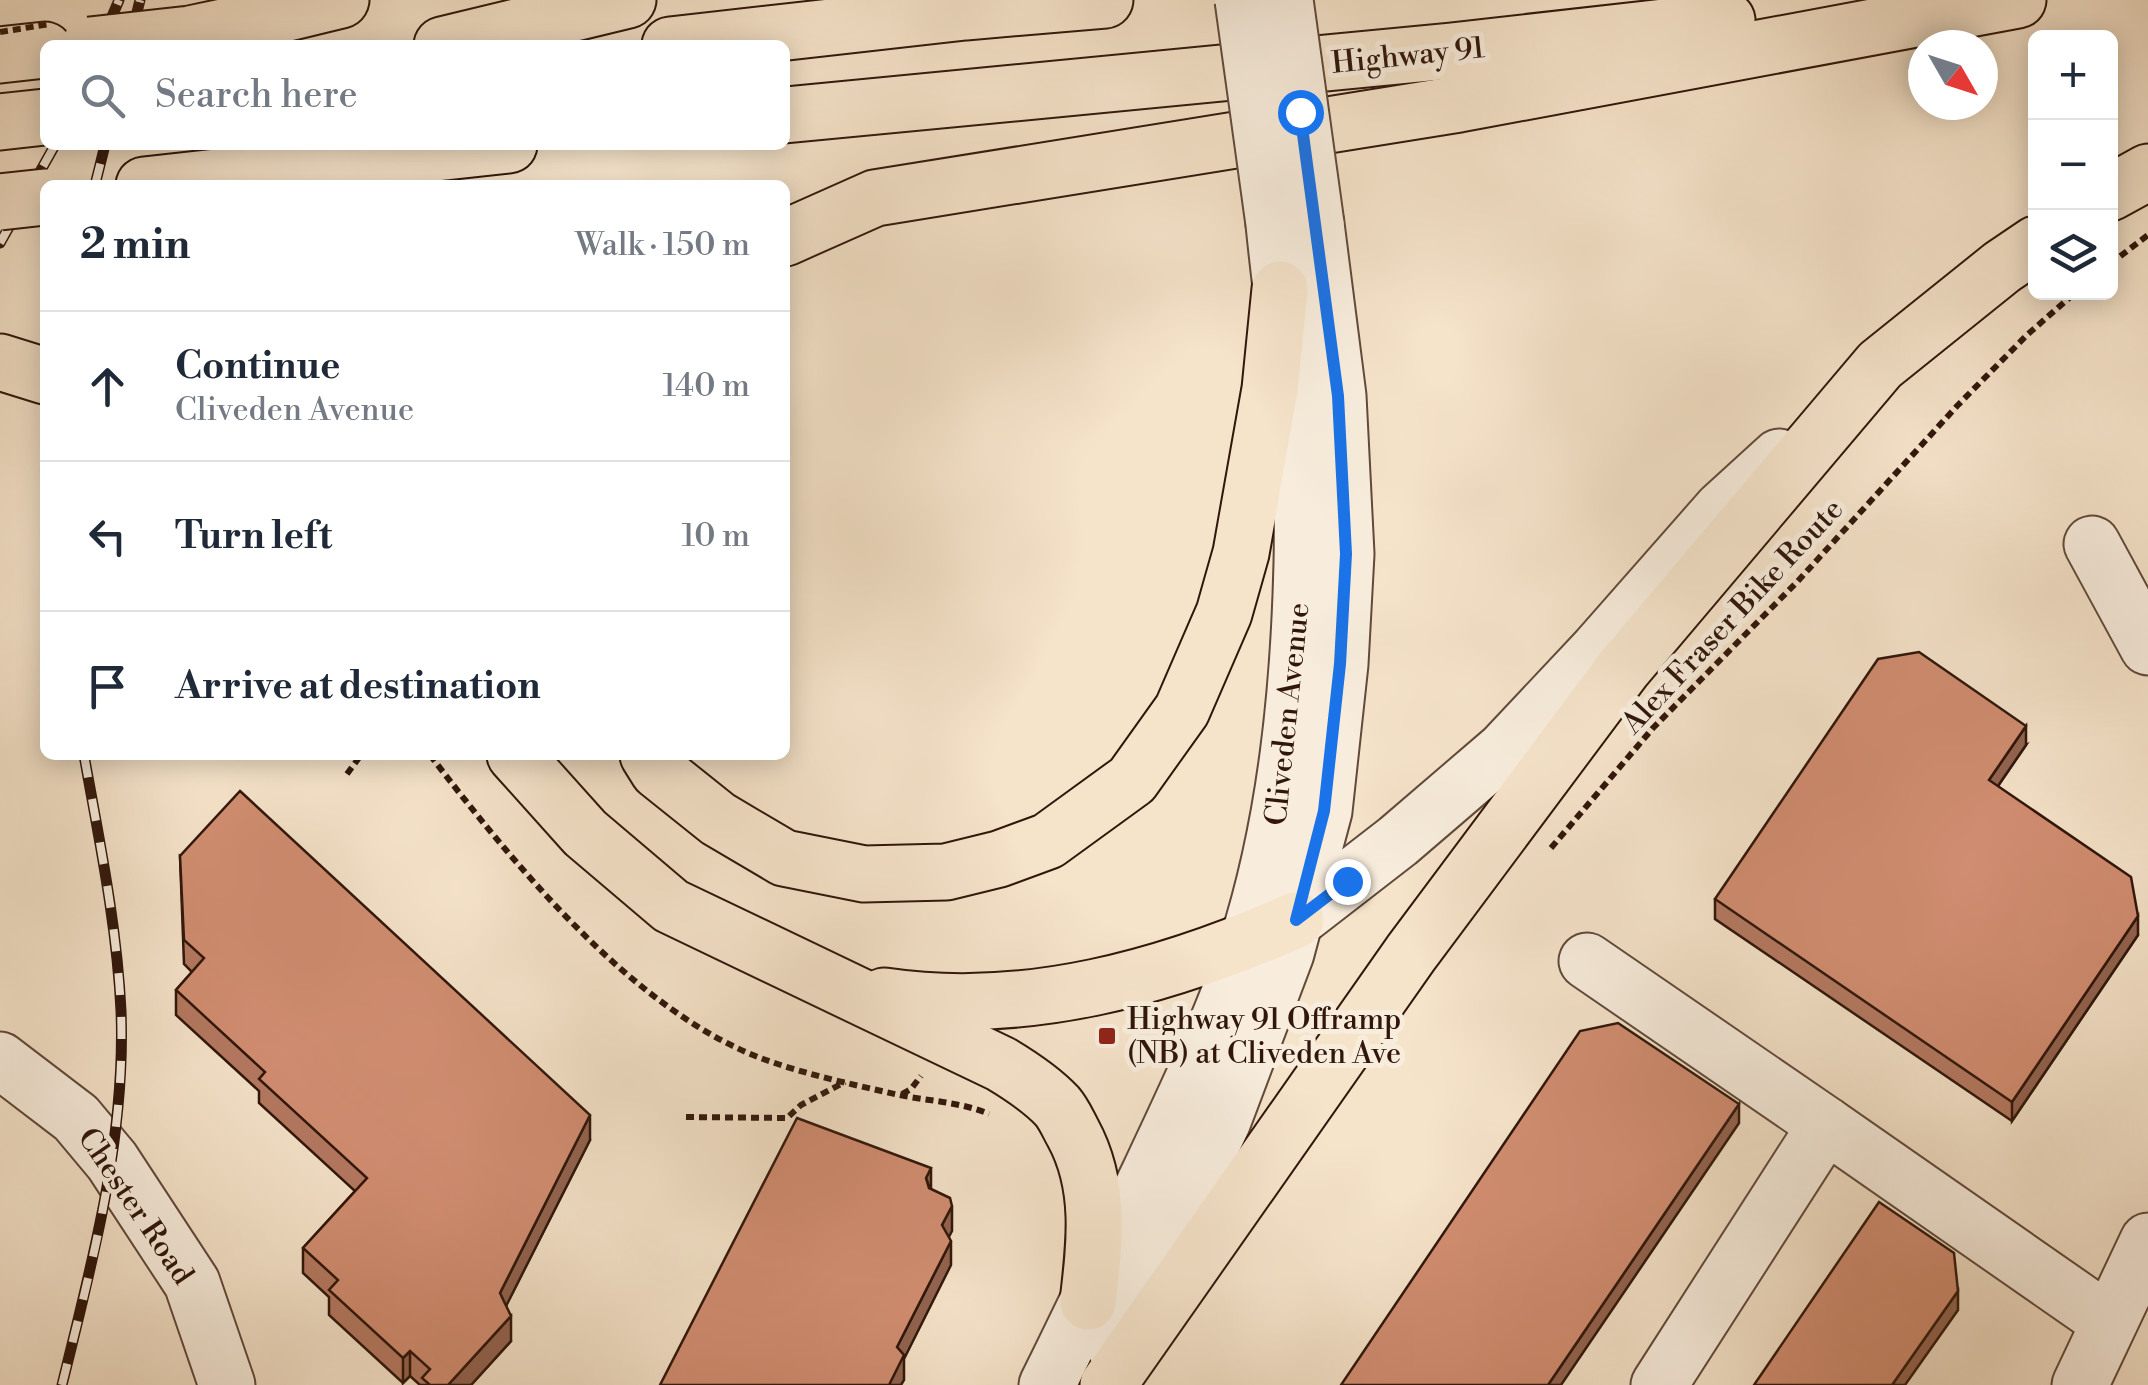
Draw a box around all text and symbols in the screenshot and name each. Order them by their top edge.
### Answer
street label: Highway 91 [1330,29,1487,83]
north arrow [1908,30,1998,120]
map controls [2028,30,2118,300]
button: + [2028,30,2118,120]
search box [40,40,790,150]
icon: search [75,68,130,123]
text: Search here [155,72,358,119]
route start [1278,90,1324,136]
button: − [2028,120,2118,210]
button: layers [2028,210,2118,300]
text: 2 min [80,219,190,272]
text: Walk · 150 m [575,225,750,265]
text: Continue [175,343,340,390]
icon: ahead [80,359,135,414]
text: 140 m [663,366,750,406]
text: Cliveden Avenue [175,390,414,430]
street label: Alex Fraser Bike Route [1613,491,1852,743]
icon: left [80,509,135,564]
text: Turn left [175,513,332,560]
text: 10 m [681,516,750,556]
street label: Cliveden Avenue [1257,601,1319,828]
icon: arrive [80,659,135,714]
text: Arrive at destination [175,663,541,710]
route end [1325,859,1371,905]
place label: Highway 91 Offramp (NB) at Cliveden Ave [1127,1001,1401,1073]
marker: Highway 91 Offramp (NB) at Cliveden Ave [1096,1025,1118,1047]
street label: Chester Road [69,1121,202,1292]

